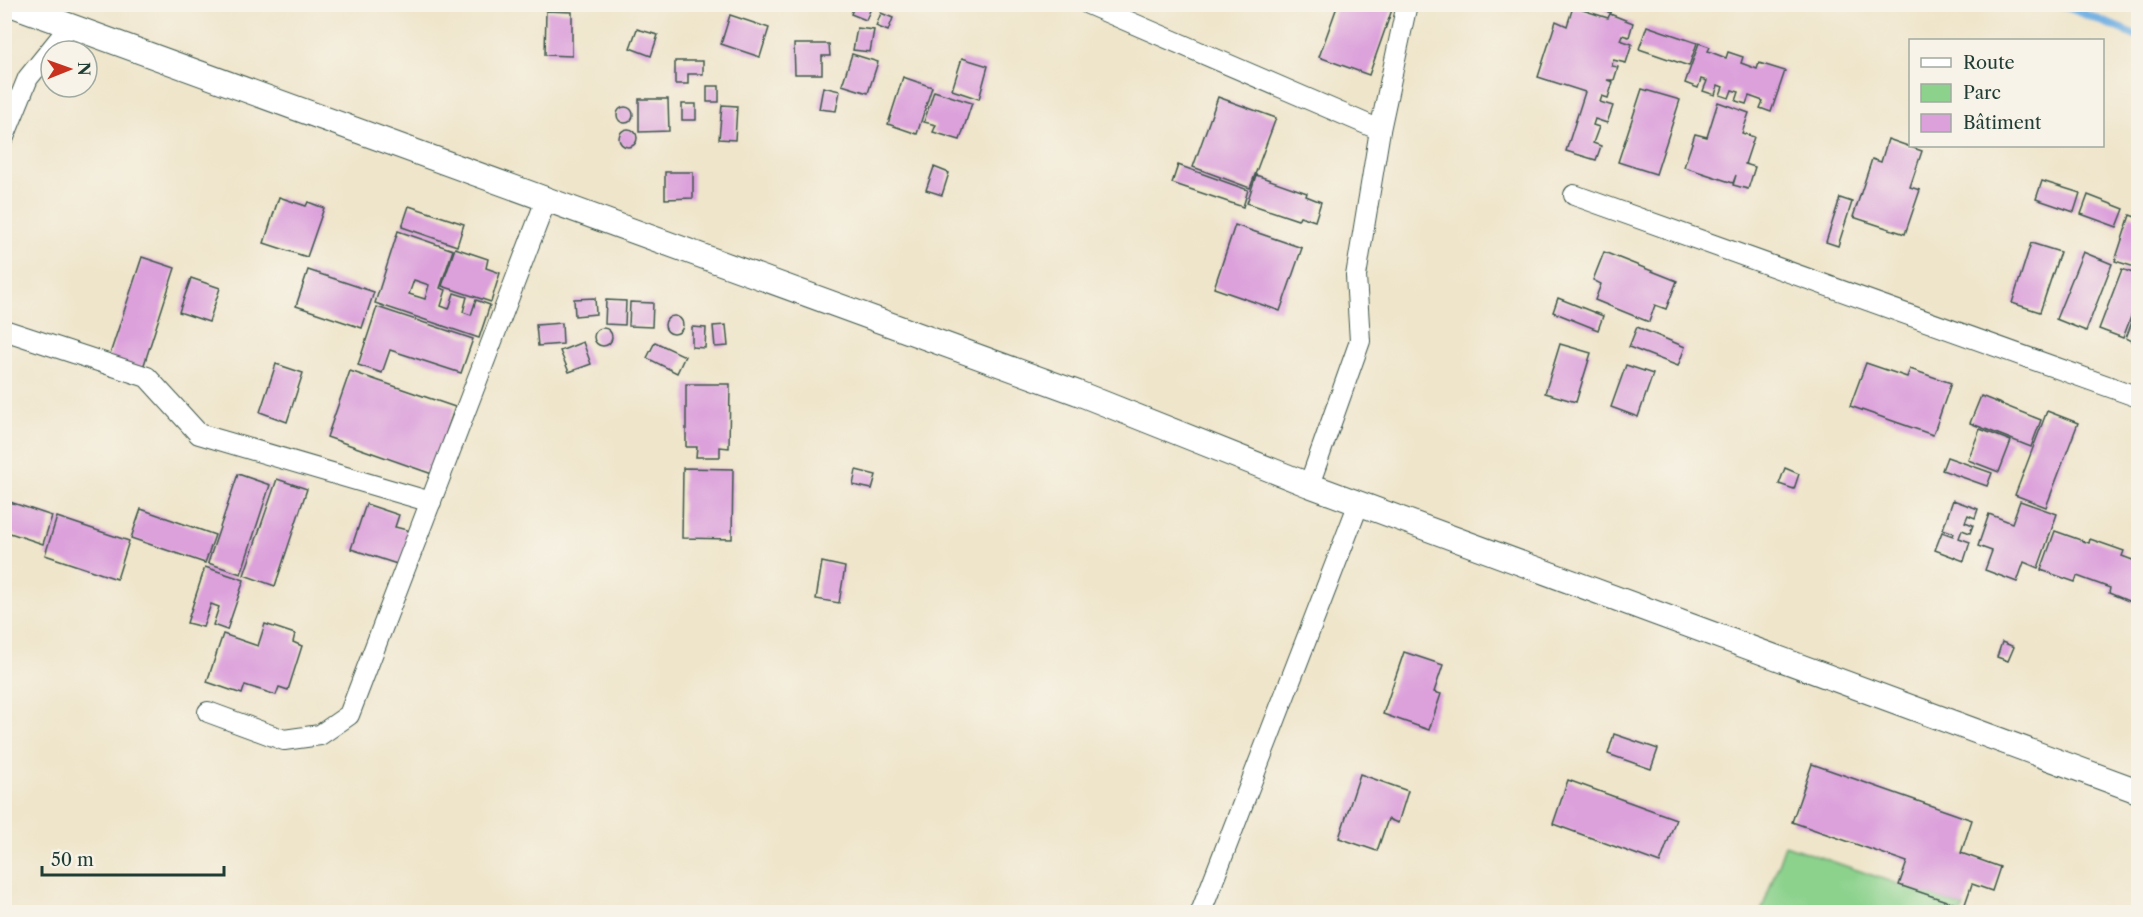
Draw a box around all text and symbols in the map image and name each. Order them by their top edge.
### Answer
north arrow [39,39,99,99]
legend [1909,39,2104,147]
text: Route [1963,52,2015,74]
text: N [74,62,94,76]
text: Parc [1963,82,2001,104]
text: Bâtiment [1963,112,2042,134]
scale bar [42,839,224,877]
text: 50 m [51,849,94,871]

